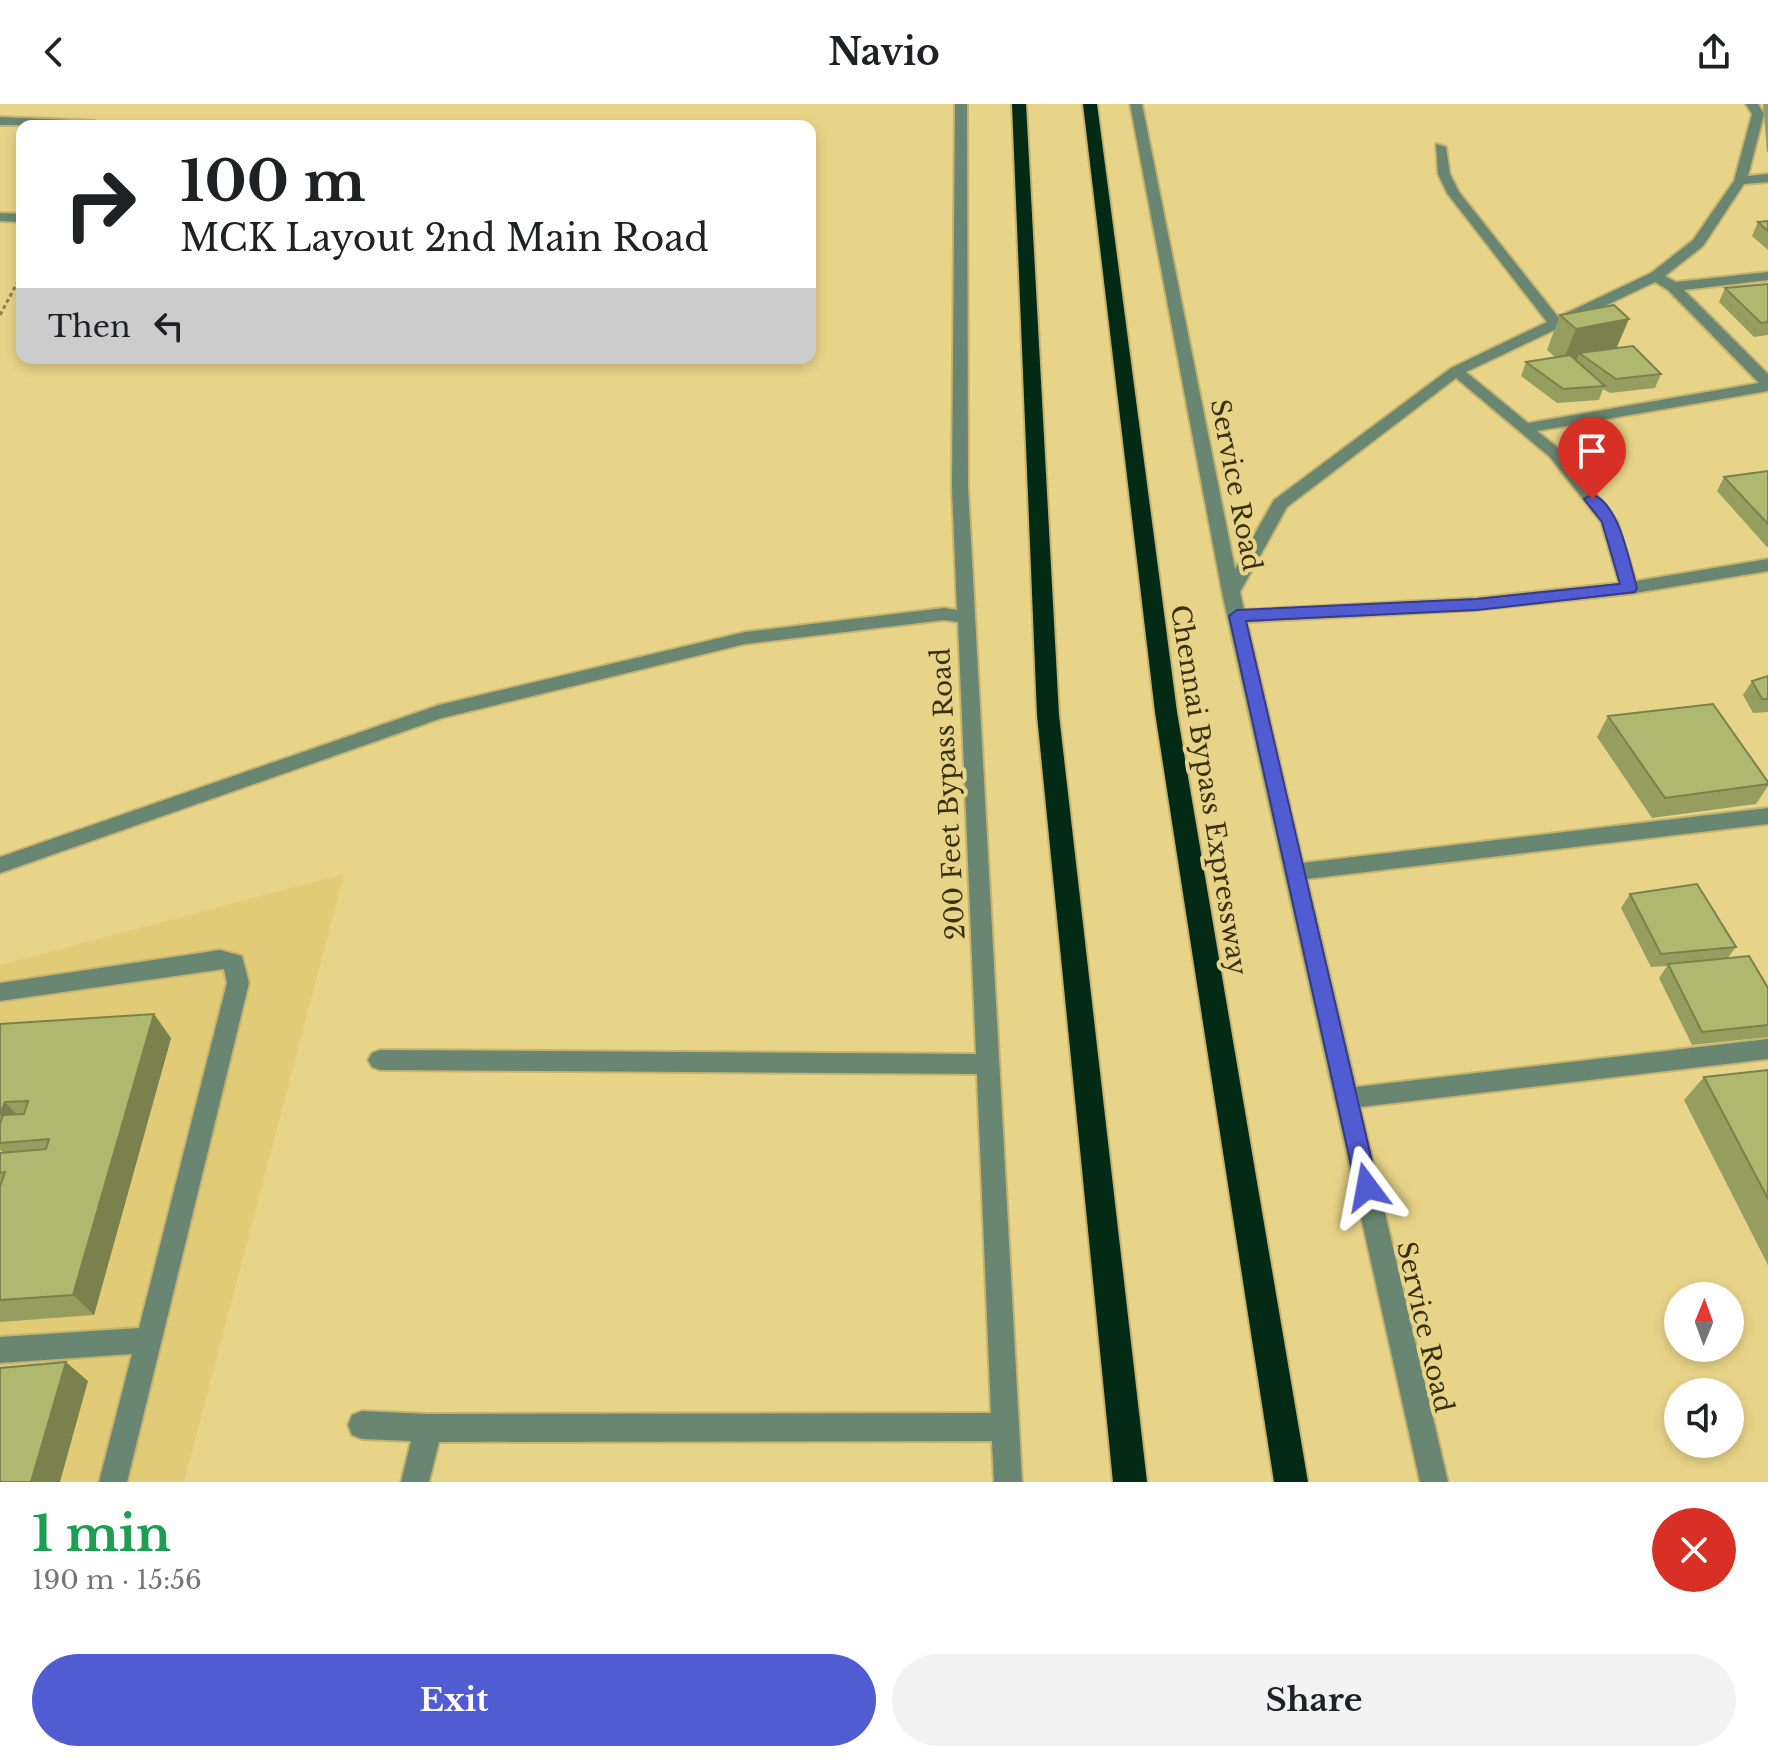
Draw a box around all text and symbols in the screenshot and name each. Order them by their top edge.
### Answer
icon: back [32,30,76,74]
text: Navio [828,30,940,75]
icon: share [1692,30,1736,74]
text: 100 m [180,147,366,216]
icon: right [48,152,152,256]
text: MCK Layout 2nd Main Road [180,216,708,261]
icon: left [147,304,191,348]
text: Then [48,308,131,345]
street label: Service Road [1204,396,1268,574]
pin [1558,417,1626,499]
icon: arrive [1570,429,1614,473]
street label: Chennai Bypass Expressway [1164,603,1254,978]
street label: 200 Feet Bypass Road [924,647,972,941]
position arrow [1325,1145,1409,1229]
street label: Service Road [1390,1238,1460,1416]
north arrow [1664,1282,1744,1362]
map controls [1664,1282,1744,1458]
button: sound [1664,1378,1744,1458]
text: 1 min [32,1504,171,1564]
button: close [1652,1508,1736,1592]
text: 190 m · 15:56 [32,1564,202,1596]
button: Exit [32,1654,876,1746]
button: Share [892,1654,1736,1746]

